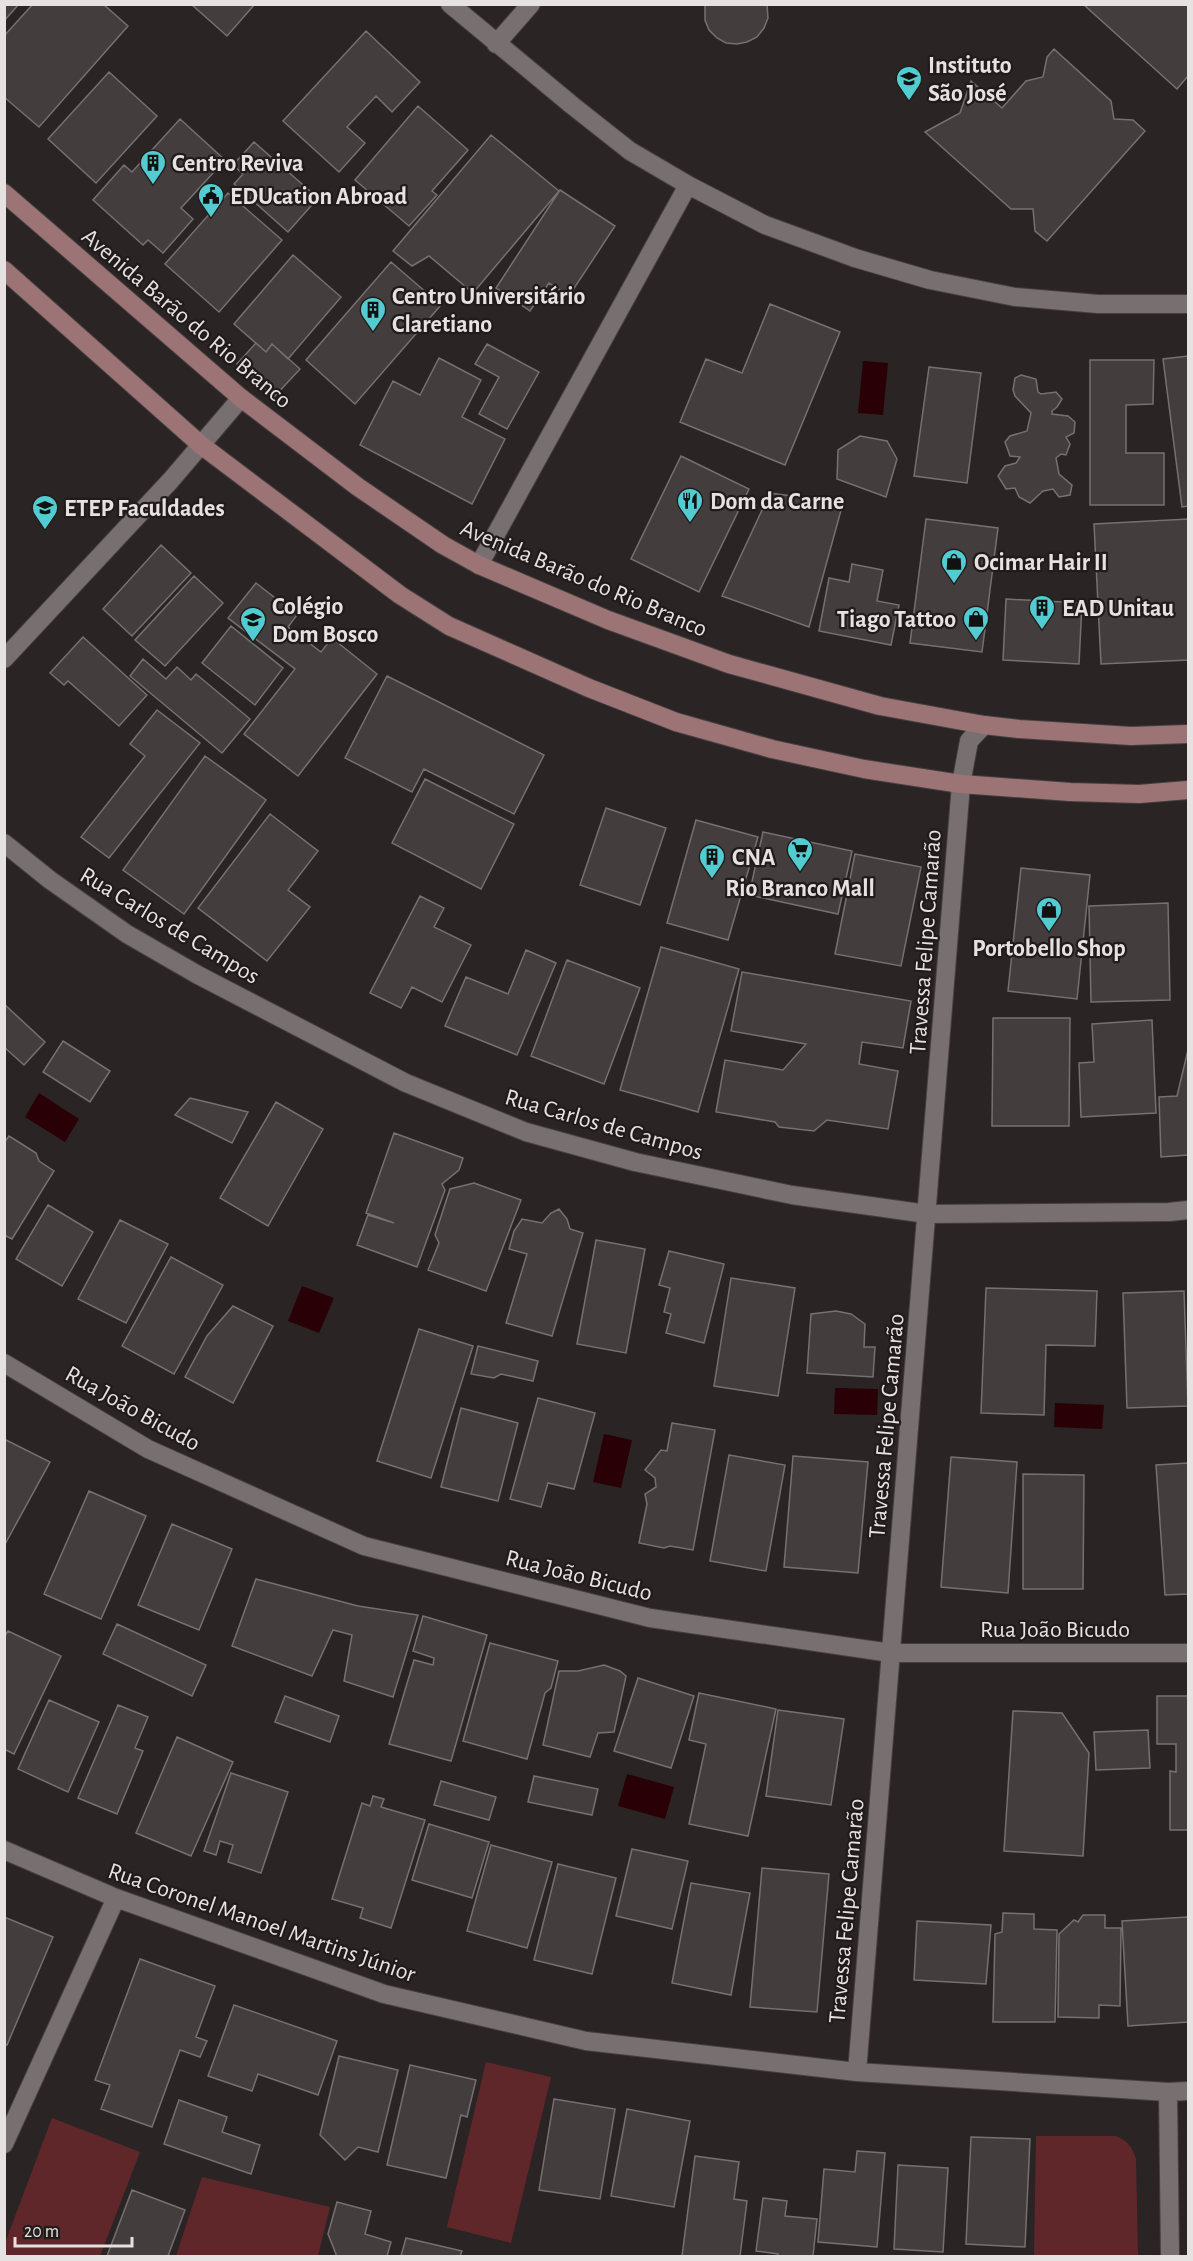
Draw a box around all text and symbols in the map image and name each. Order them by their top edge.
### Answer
place label: Instituto São José [928,54,1012,106]
school or university icon: Instituto São José [894,64,924,102]
building icon: Centro Reviva [138,148,168,186]
place label: Centro Reviva [172,152,304,176]
public building icon: EDUcation Abroad [196,181,226,219]
place label: EDUcation Abroad [230,185,407,209]
street label: Avenida Barão do Rio Branco [77,224,296,413]
place label: Centro Universitário Claretiano [392,285,586,337]
building icon: Centro Universitário Claretiano [358,295,388,333]
restaurant icon: Dom da Carne [675,486,705,524]
place label: Dom da Carne [710,490,844,514]
school or university icon: ETEP Faculdades [30,493,60,531]
place label: ETEP Faculdades [64,497,225,521]
street label: Avenida Barão do Rio Branco [457,516,710,642]
shop icon: Ocimar Hair II [939,547,969,585]
place label: Ocimar Hair II [974,551,1108,575]
building icon: EAD Unitau [1027,593,1057,631]
place label: Colégio Dom Bosco [272,595,378,647]
place label: EAD Unitau [1062,597,1175,621]
shop icon: Tiago Tattoo [961,604,991,642]
school or university icon: Colégio Dom Bosco [238,605,268,643]
place label: Tiago Tattoo [837,608,956,632]
street label: Travessa Felipe Camarão [906,829,946,1055]
supermarket icon: Rio Branco Mall [785,835,815,873]
building icon: CNA [697,842,727,880]
place label: CNA [732,846,776,870]
street label: Rua Carlos de Campos [76,863,263,989]
place label: Rio Branco Mall [725,877,875,901]
shop icon: Portobello Shop [1034,895,1064,933]
place label: Portobello Shop [972,937,1126,961]
street label: Rua Carlos de Campos [502,1085,705,1165]
street label: Travessa Felipe Camarão [865,1313,909,1539]
street label: Rua João Bicudo [61,1362,204,1456]
street label: Rua João Bicudo [503,1546,654,1606]
street label: Rua João Bicudo [980,1618,1130,1642]
street label: Travessa Felipe Camarão [825,1798,869,2024]
street label: Rua Coronel Manoel Martins Júnior [105,1859,419,1987]
scale bar [15,2210,132,2248]
text: 20 m [24,2223,59,2241]

